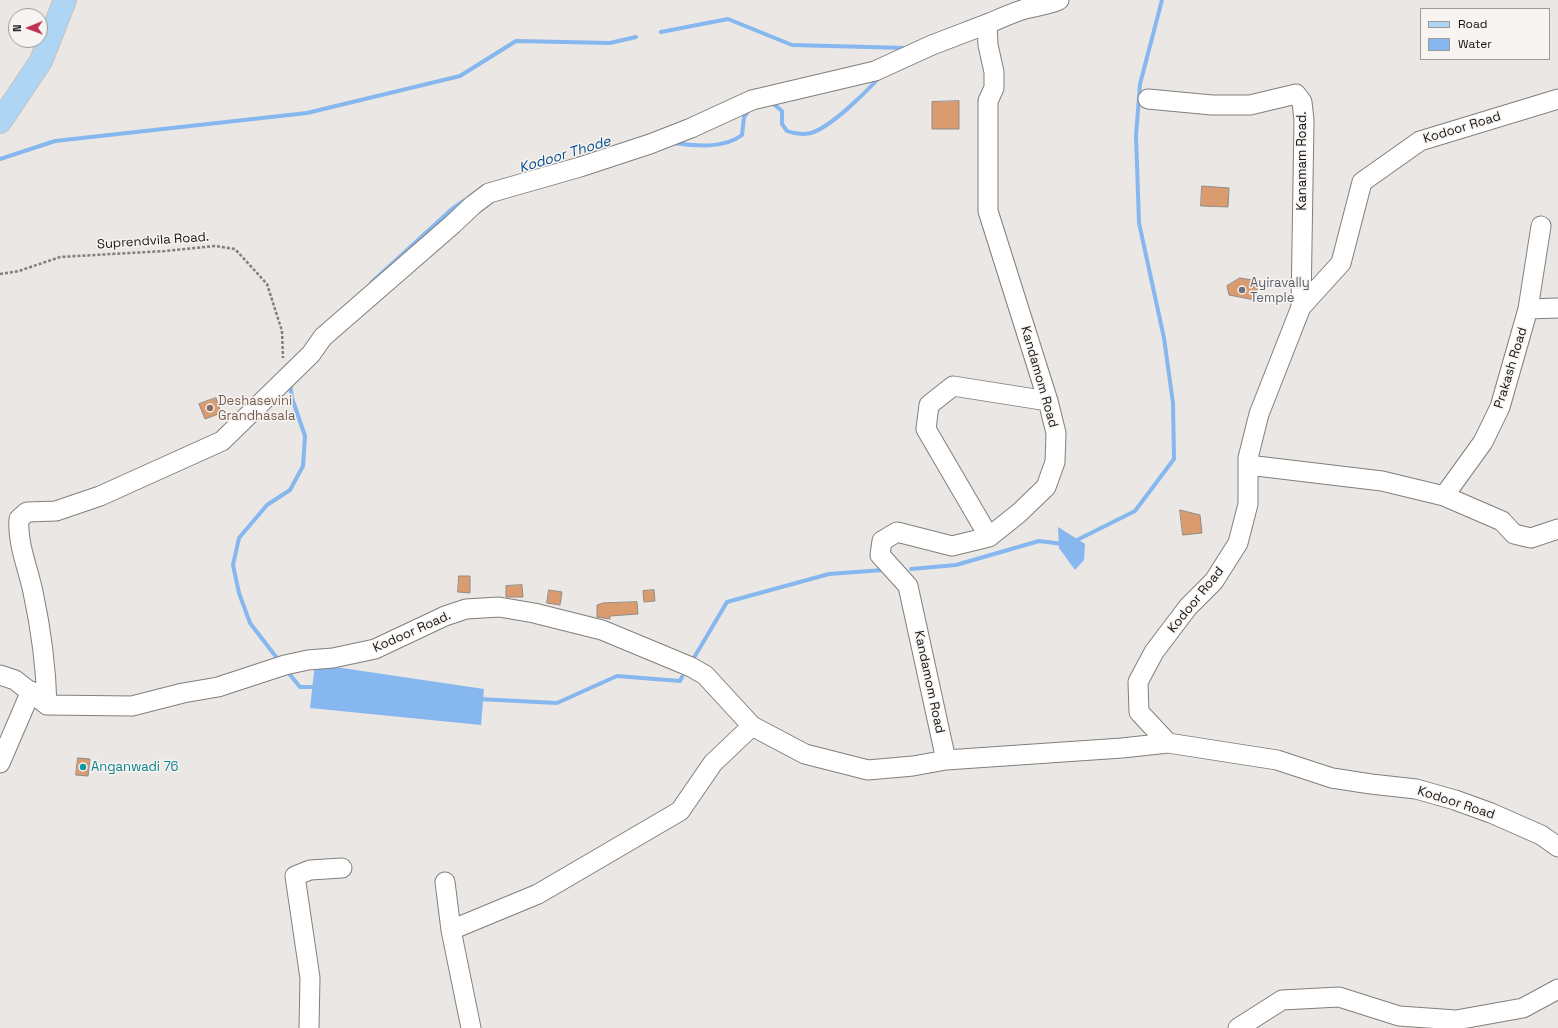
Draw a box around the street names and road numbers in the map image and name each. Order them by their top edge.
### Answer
street label: Kodoor Road [1421,109,1503,147]
street label: Kanamam Road. [1294,111,1310,211]
street label: Suprendvila Road. [96,229,210,253]
street label: Kandamom Road [1017,324,1061,430]
street label: Prakash Road [1491,325,1531,411]
street label: Kodoor Road [1165,564,1227,636]
street label: Kodoor Road. [371,608,453,656]
street label: Kandamom Road [910,629,948,735]
street label: Kodoor Road [1415,783,1497,823]

